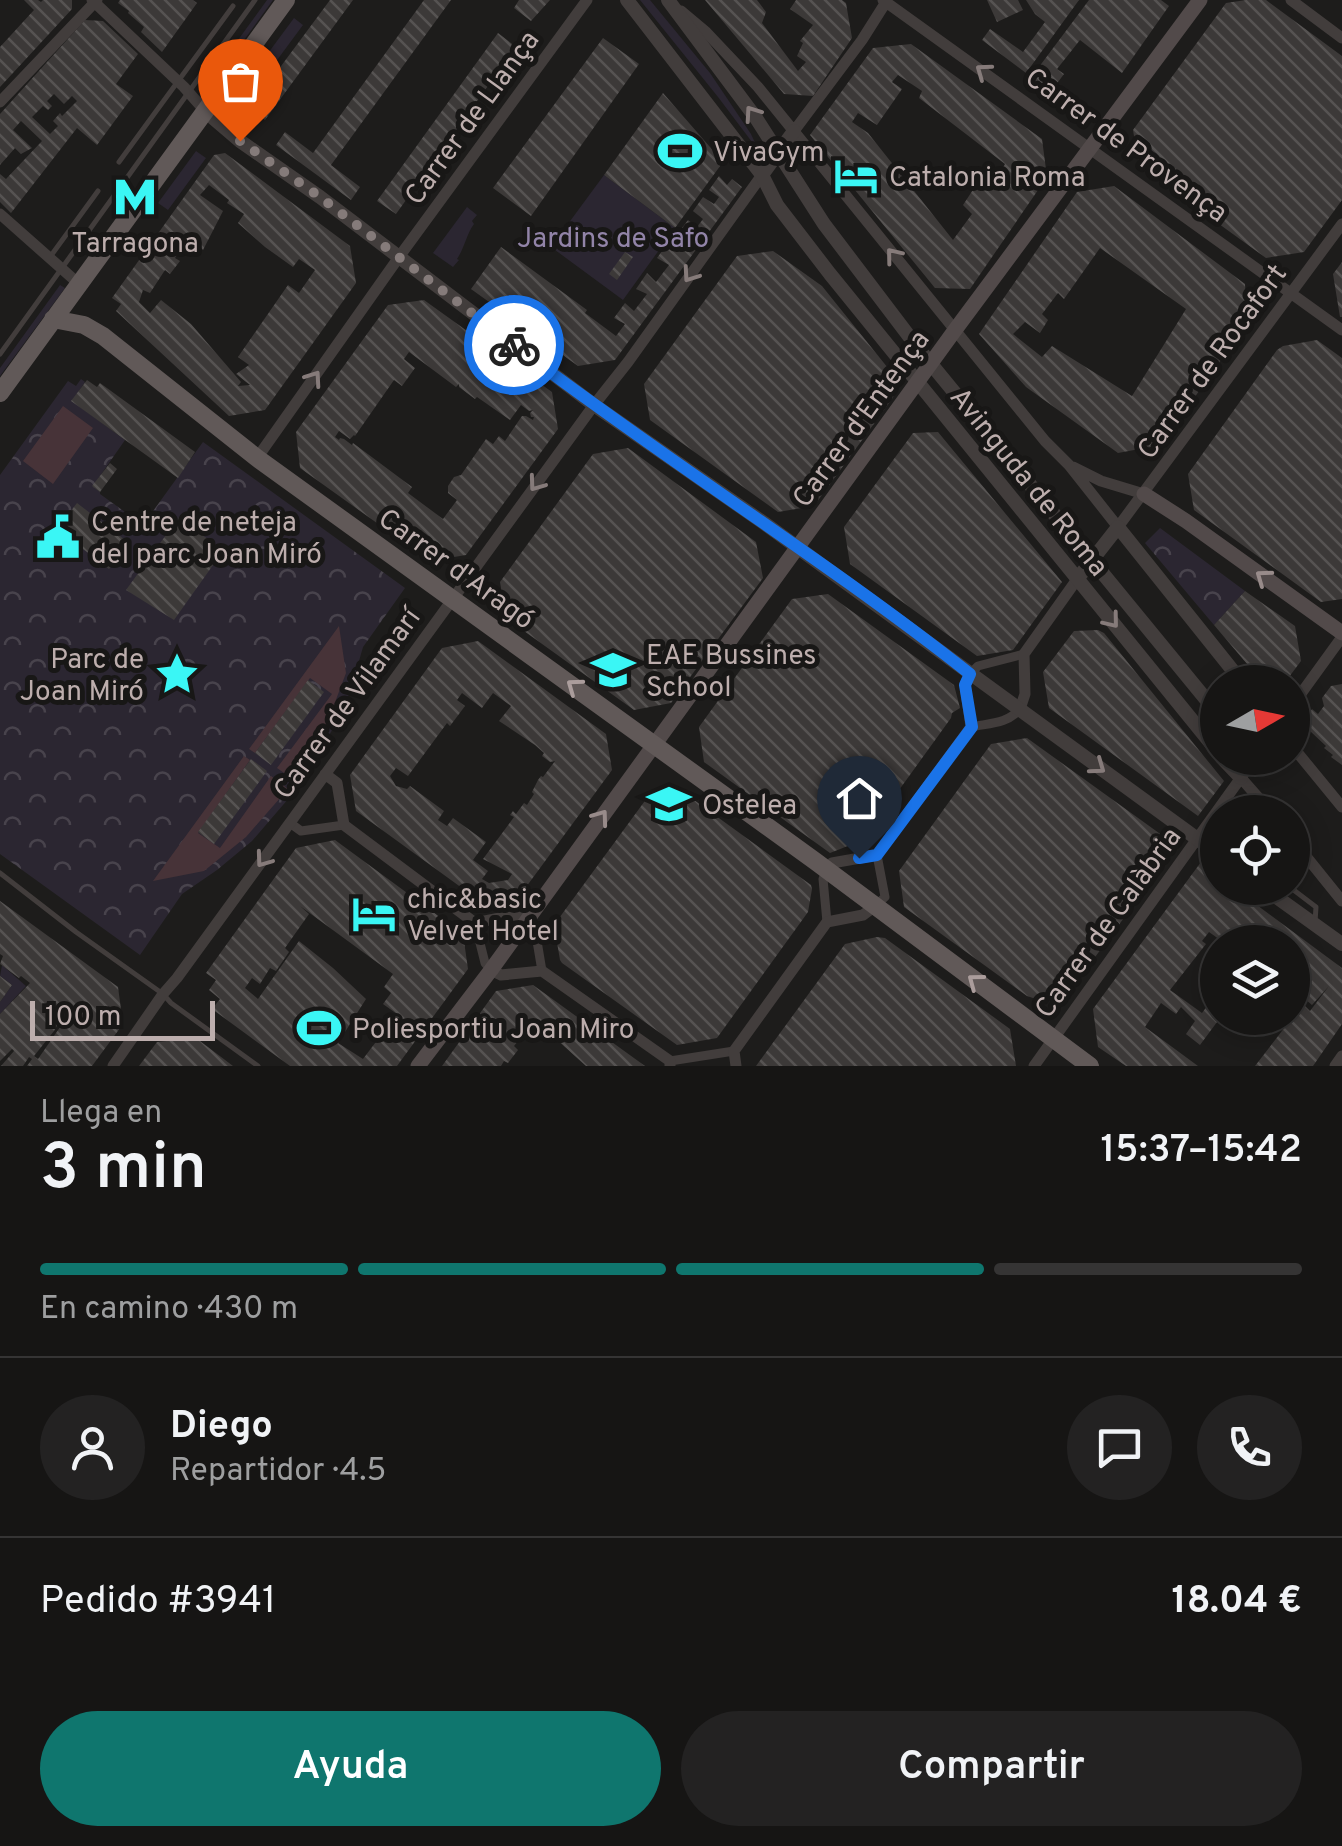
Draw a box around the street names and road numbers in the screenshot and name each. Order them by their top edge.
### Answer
street label: Carrer de Llança [398,24,549,213]
street label: Carrer de Provença [1017,61,1234,232]
street label: Carrer de Rocafort [1130,258,1296,468]
street label: Carrer d'Entença [786,324,939,516]
street label: Avinguda de Roma [940,381,1115,585]
street label: Carrer d'Aragó [370,502,540,639]
street label: Carrer de Vilamarí [267,600,432,808]
street label: Carrer de Calàbria [1028,821,1191,1026]

